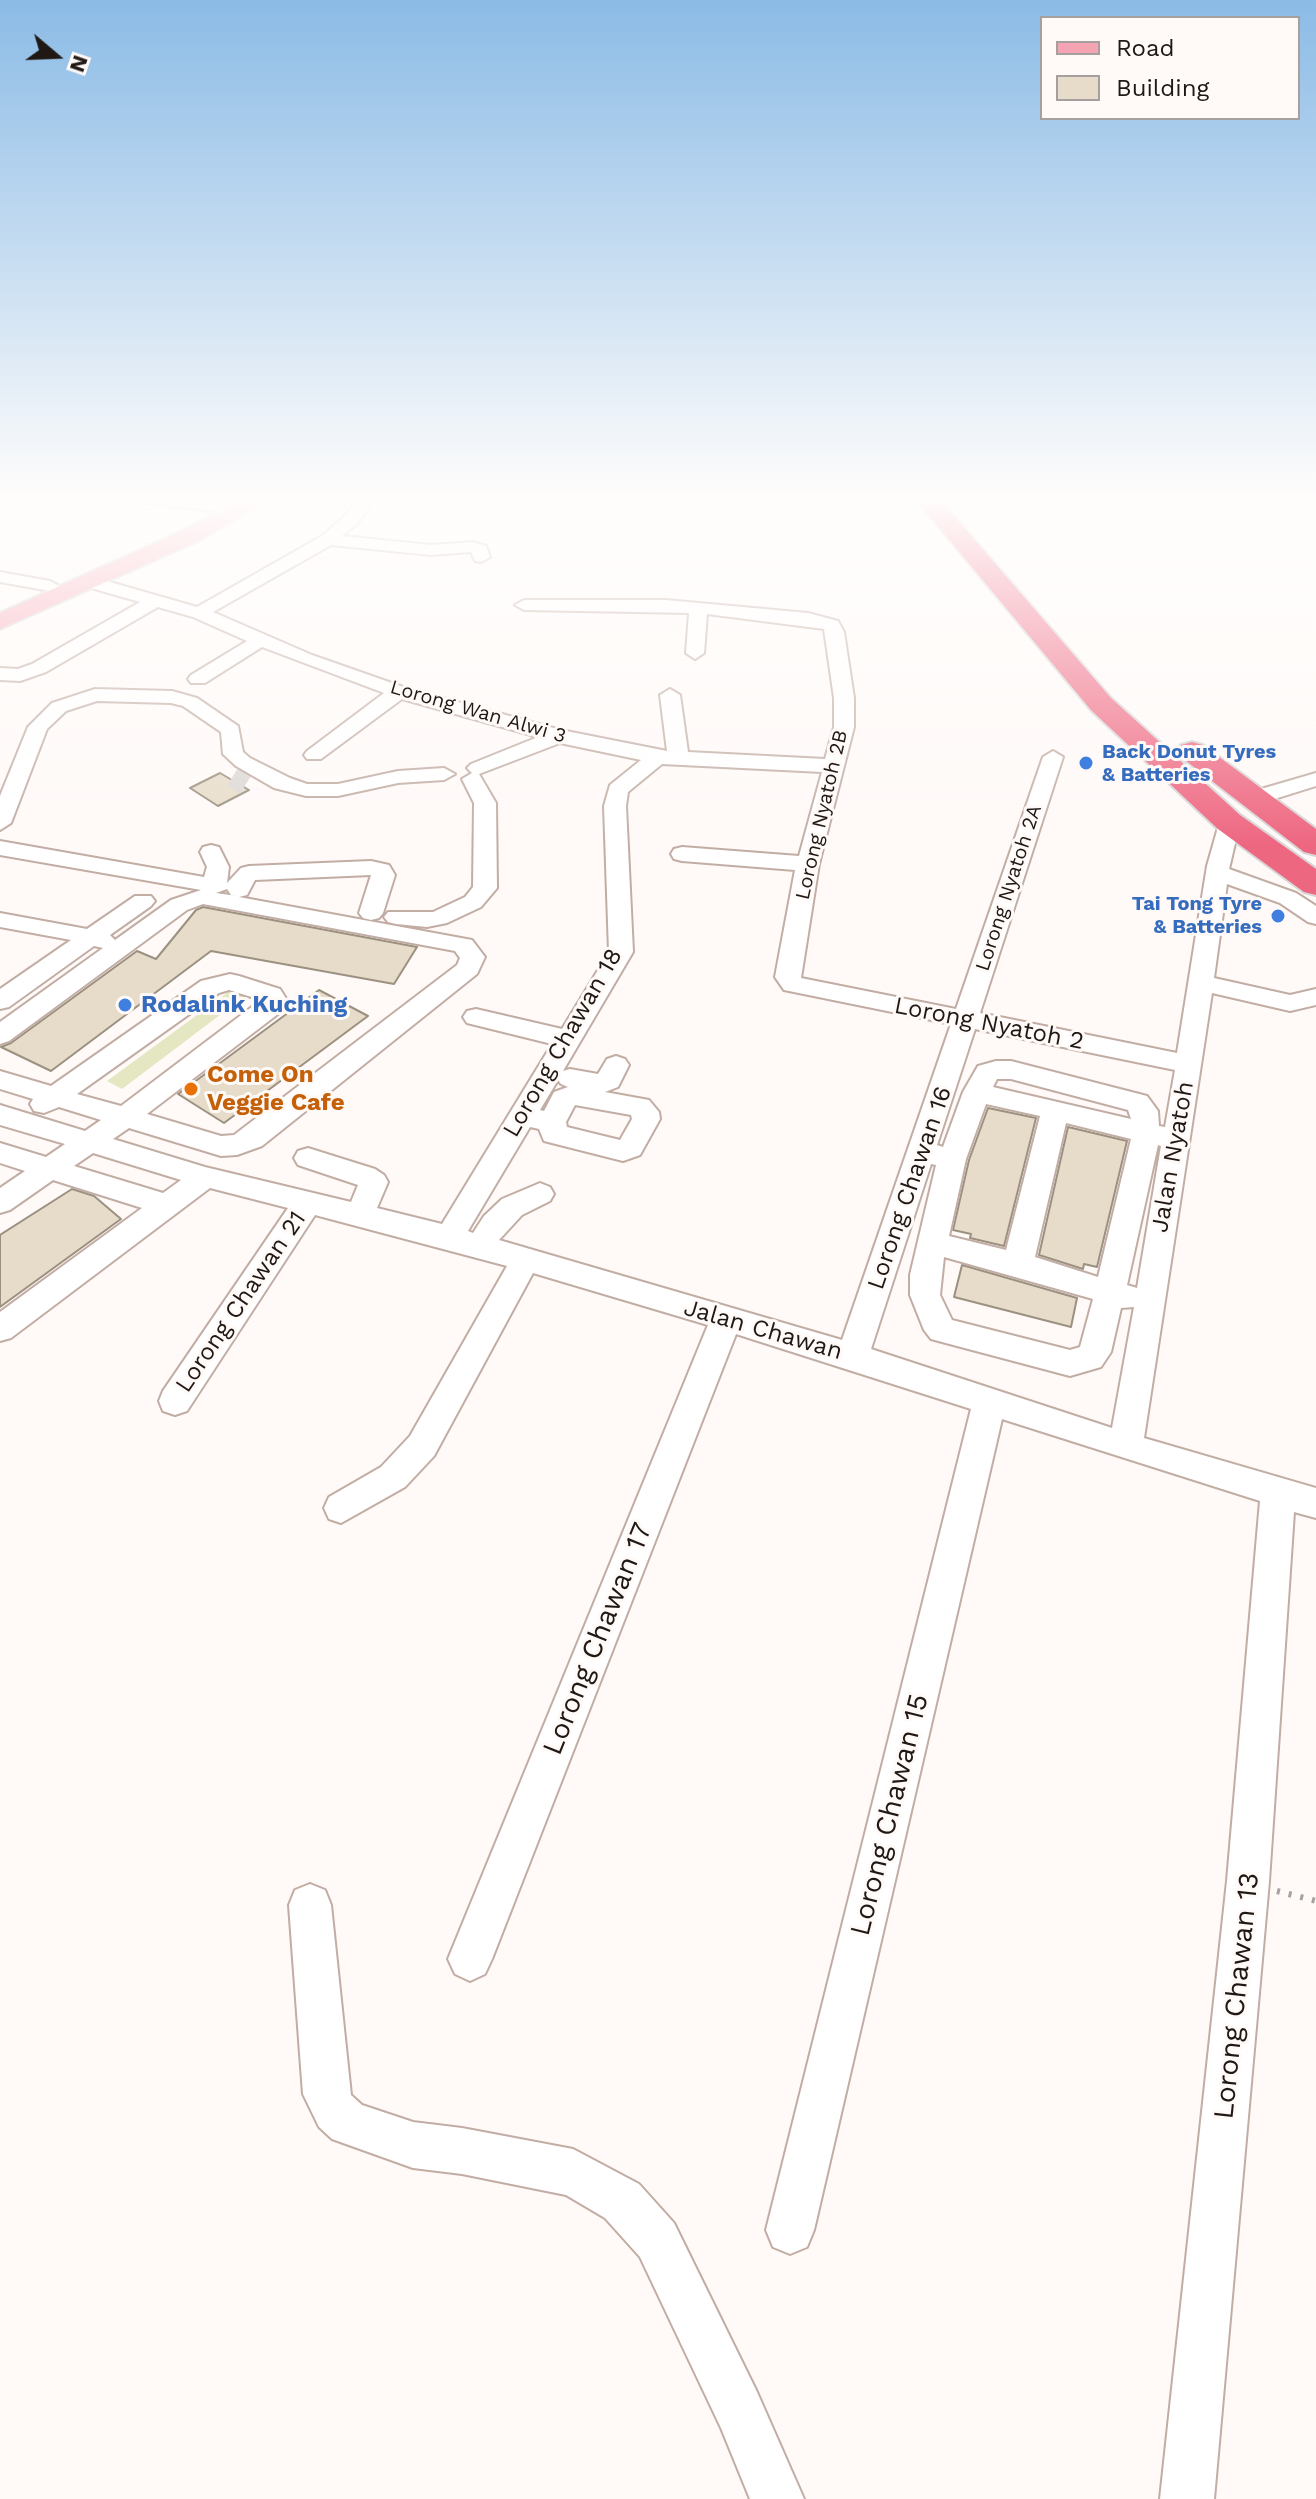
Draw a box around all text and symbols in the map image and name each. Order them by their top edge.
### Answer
north arrow [16,16,96,96]
legend [1040,16,1300,120]
text: Road [1116,34,1175,62]
text: N [65,52,94,76]
text: Building [1116,74,1209,102]
street label: Lorong Wan Alwi 3 [387,675,569,749]
street label: Lorong Nyatoh 2B [791,728,853,902]
place label: Back Donut Tyres & Batteries [1102,740,1276,787]
marker: Back Donut Tyres & Batteries [1077,754,1095,772]
street label: Lorong Nyatoh 2A [971,802,1047,974]
place label: Tai Tong Tyre & Batteries [1132,892,1262,939]
marker: Tai Tong Tyre & Batteries [1269,907,1287,925]
street label: Lorong Chawan 18 [497,943,629,1143]
place label: Rodalink Kuching [141,991,347,1019]
street label: Lorong Nyatoh 2 [892,992,1086,1056]
marker: Rodalink Kuching [116,996,134,1014]
place label: Come On Veggie Cafe [207,1061,345,1117]
street label: Jalan Nyatoh [1146,1079,1200,1235]
marker: Come On Veggie Cafe [182,1080,200,1098]
street label: Lorong Chawan 16 [862,1083,958,1293]
street label: Lorong Chawan 21 [170,1206,312,1398]
street label: Jalan Chawan [680,1294,846,1366]
street label: Lorong Chawan 17 [536,1518,660,1760]
street label: Lorong Chawan 15 [844,1691,936,1939]
street label: Lorong Chawan 13 [1207,1871,1267,2121]

